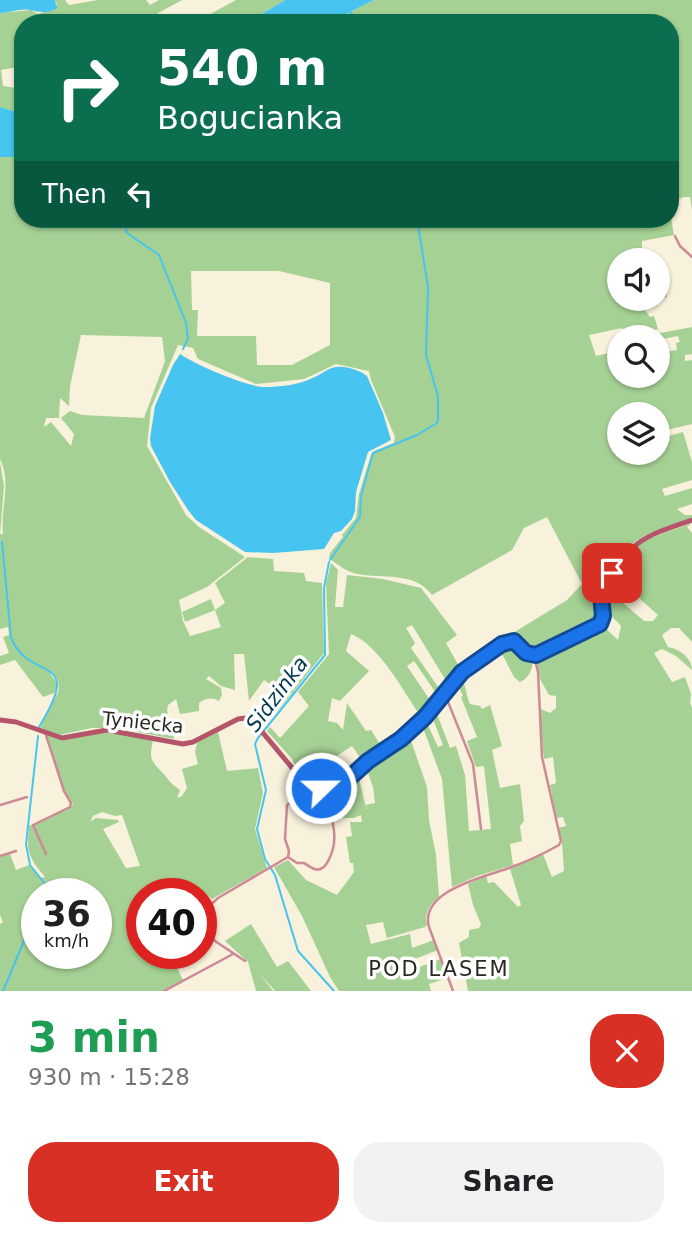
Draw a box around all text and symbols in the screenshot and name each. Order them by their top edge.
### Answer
text: 540 m [157,40,327,97]
icon: right [42,42,133,133]
text: Bogucianka [157,99,343,137]
icon: left [121,175,159,213]
text: Then [42,179,107,209]
map controls [607,248,670,465]
button: sound [607,248,670,311]
button: search [607,325,670,388]
button: layers [607,402,670,465]
pin [582,543,642,603]
icon: arrive [593,554,631,592]
water label: Sidzinka [241,652,313,736]
street label: Tyniecka [100,707,185,737]
position arrow [284,751,358,825]
speed limit sign: 40 [126,878,217,969]
text: 36 [42,894,91,934]
text: km/h [44,930,89,951]
district label: POD LASEM [368,957,510,981]
text: 3 min [28,1013,160,1062]
button: close [590,1014,664,1088]
text: 930 m · 15:28 [28,1064,190,1090]
button: Exit [28,1142,339,1222]
button: Share [353,1142,664,1222]

